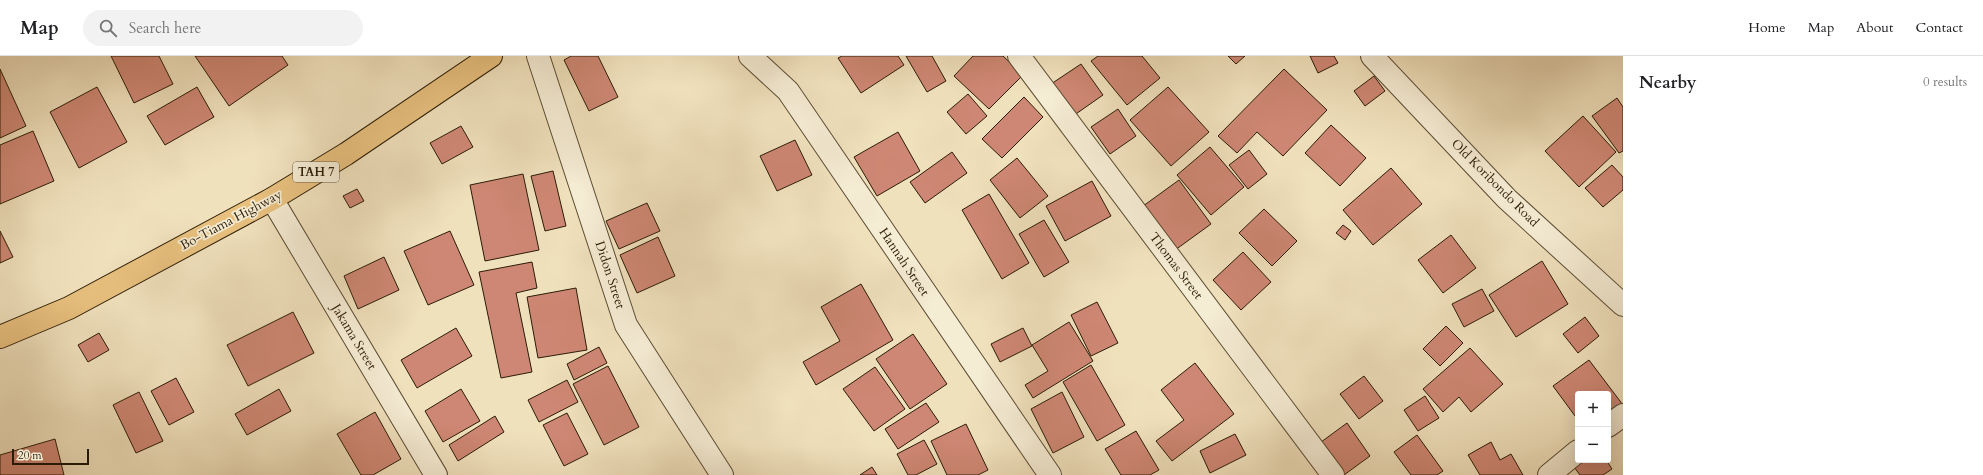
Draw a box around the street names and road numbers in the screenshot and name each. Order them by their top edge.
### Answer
street label: Old Koribondo Road [1447,135,1543,231]
road number: TAH 7 [293,162,339,182]
street label: Bo-Tiama Highway [177,186,285,254]
street label: Hannah Street [875,224,933,300]
street label: Thomas Street [1145,229,1207,303]
street label: Didon Street [591,239,629,311]
street label: Jakama Street [326,299,381,373]

